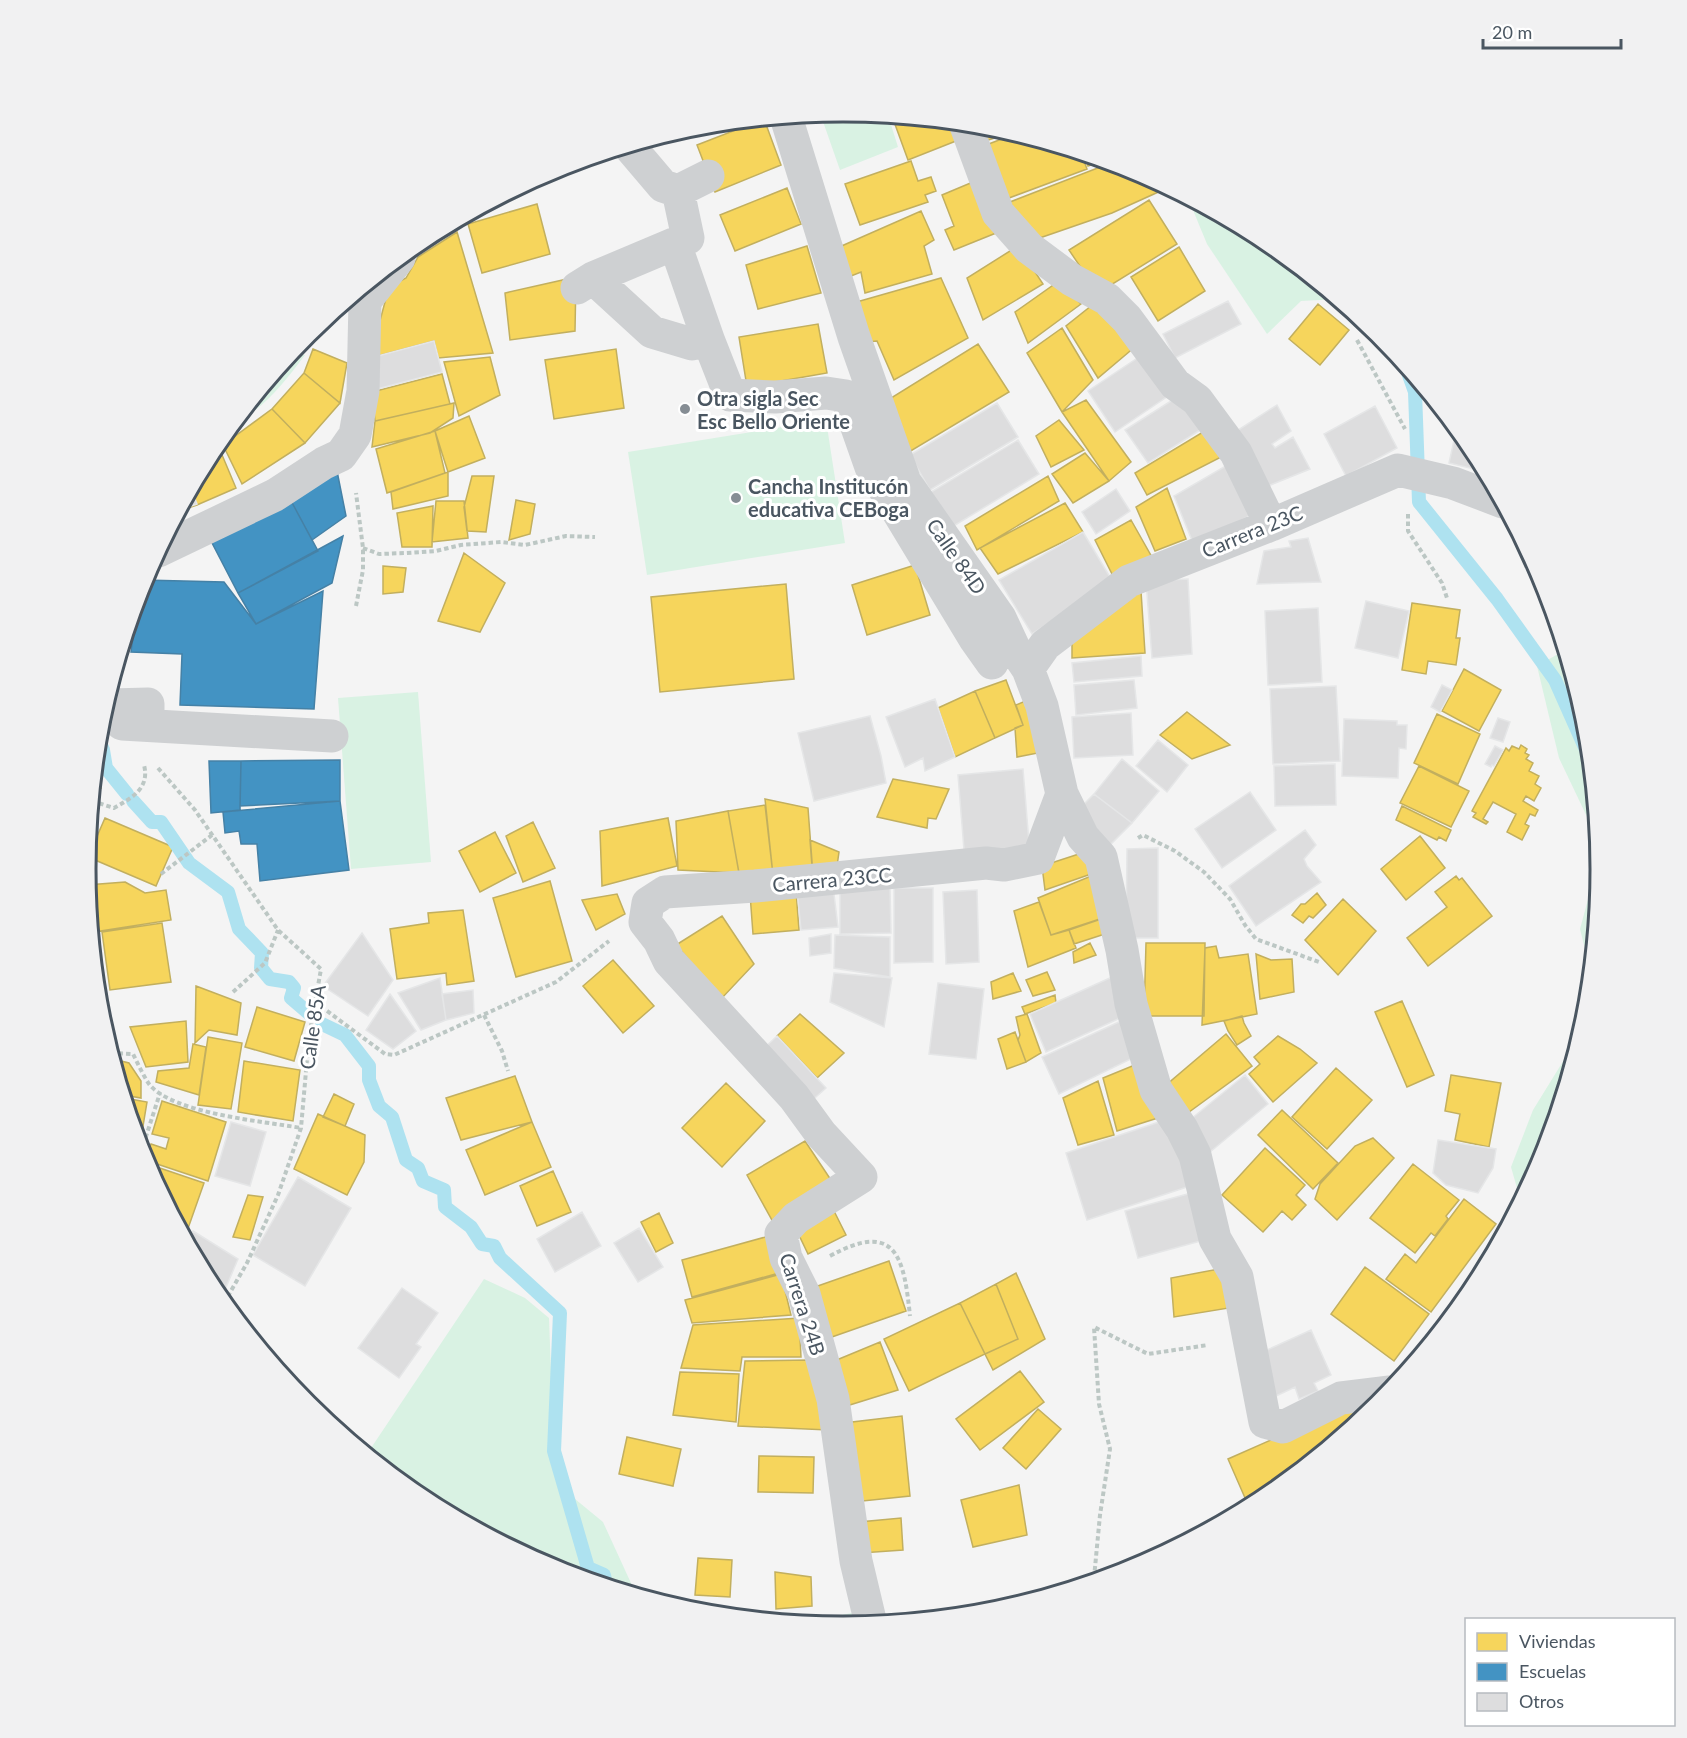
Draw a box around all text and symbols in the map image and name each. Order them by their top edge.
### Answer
scale bar [1483,12,1621,50]
text: 20 m [1492,21,1532,43]
place label: Otra sigla Sec Esc Bello Oriente [697,386,850,433]
marker: Otra sigla Sec Esc Bello Oriente [678,402,692,416]
place label: Cancha Institucón educativa CEBoga [748,474,909,521]
marker: Cancha Institucón educativa CEBoga [729,491,743,505]
street label: Carrera 23C [1198,500,1306,562]
street label: Calle 84D [922,514,992,598]
street label: Carrera 23CC [771,862,893,896]
street label: Calle 85A [294,983,330,1071]
street label: Carrera 24B [775,1250,831,1358]
legend [1465,1618,1675,1726]
text: Viviendas [1519,1630,1596,1652]
text: Escuelas [1519,1660,1586,1682]
text: Otros [1519,1690,1564,1712]

